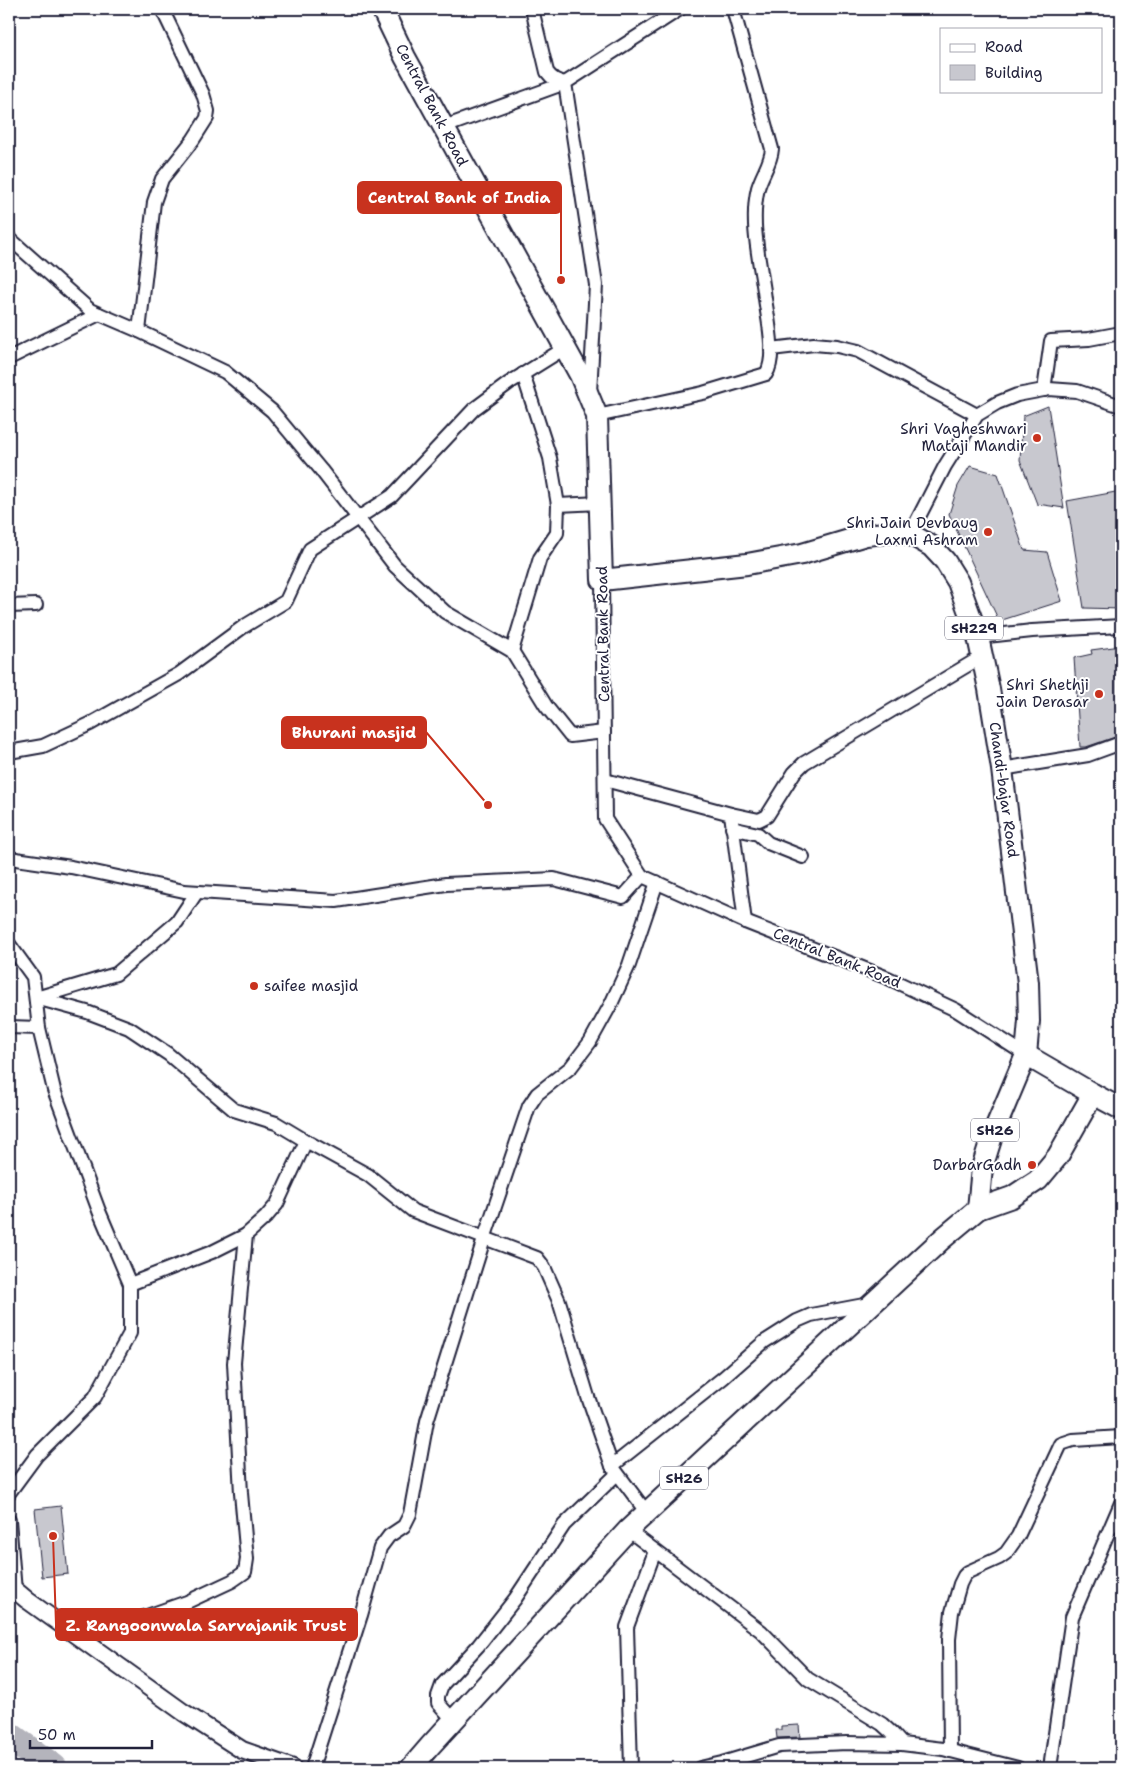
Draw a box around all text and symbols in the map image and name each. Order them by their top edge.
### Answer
legend [940,28,1102,92]
text: Road [985,37,1023,57]
street label: Central Bank Road [391,40,473,170]
text: Building [985,63,1042,83]
callout: Central Bank of India [358,182,561,213]
text: Central Bank of India [368,187,550,208]
place label: Shri Vagheshwari Mataji Mandir [900,419,1027,456]
marker: Shri Vagheshwari Mataji Mandir [1031,432,1043,444]
place label: Shri Jain Devbaug Laxmi Ashram [846,513,978,550]
marker: Shri Jain Devbaug Laxmi Ashram [982,526,994,538]
street label: Central Bank Road [592,565,614,702]
road number: SH229 [945,616,1003,640]
place label: Shri Shethji Jain Derasar [996,675,1089,712]
marker: Shri Shethji Jain Derasar [1093,688,1105,700]
callout: Bhurani masjid [282,717,426,748]
street label: Chandi-bajar Road [985,721,1024,860]
text: Bhurani masjid [292,722,416,743]
street label: Central Bank Road [770,923,904,993]
place label: saifee masjid [264,976,359,996]
marker: saifee masjid [248,980,260,992]
road number: SH26 [971,1118,1019,1142]
place label: DarbarGadh [933,1155,1022,1175]
marker: DarbarGadh [1026,1159,1038,1171]
road number: SH26 [660,1466,708,1490]
callout: Z. Rangoonwala Sarvajanik Trust [56,1609,357,1640]
text: Z. Rangoonwala Sarvajanik Trust [65,1615,347,1636]
scale bar [30,1717,152,1749]
text: 50 m [38,1725,76,1745]

